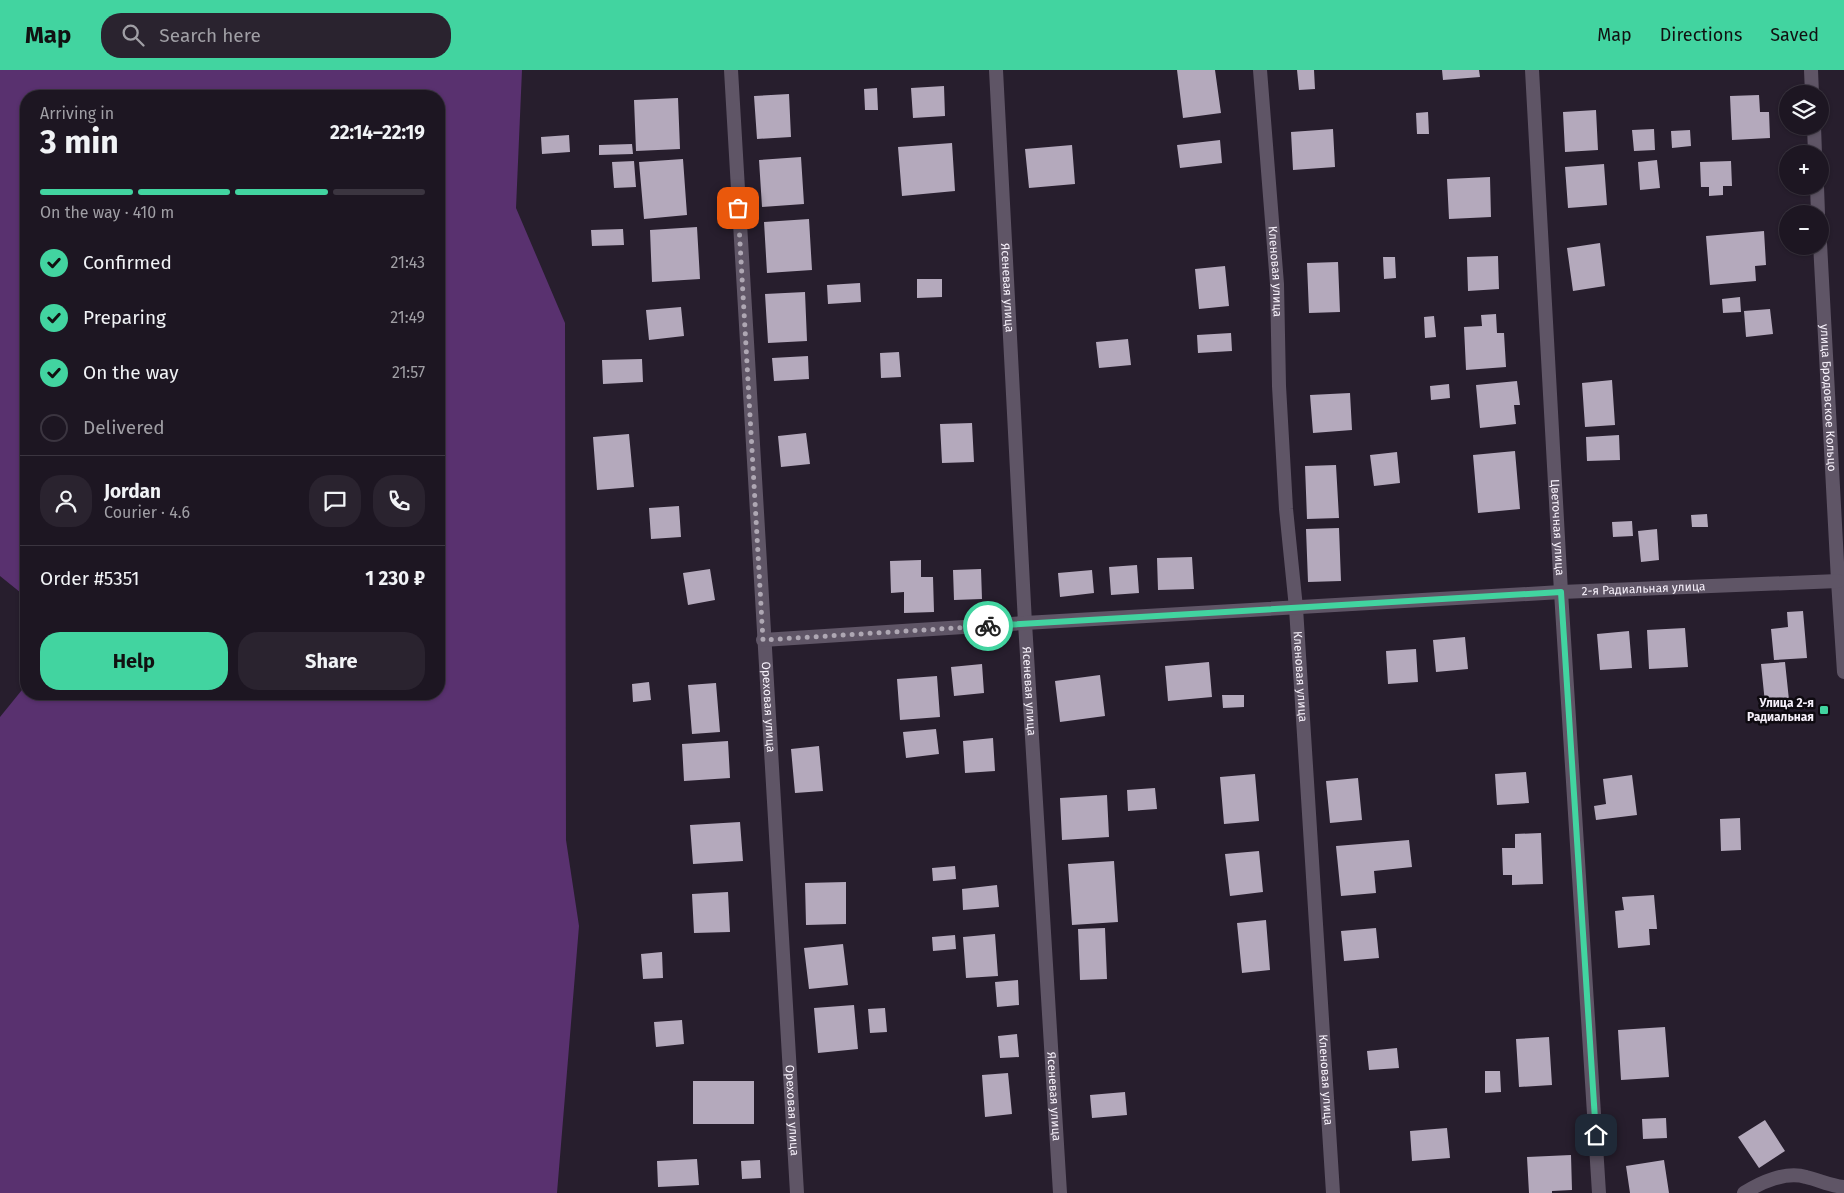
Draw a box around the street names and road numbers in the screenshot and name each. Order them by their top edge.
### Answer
street label: Кленовая улица [1265,225,1285,317]
street label: Ясеневая улица [998,243,1017,333]
street label: улица Бродовское Кольцо [1817,324,1839,472]
street label: Цветочная улица [1548,479,1567,576]
street label: 2-я Радиальная улица [1581,579,1706,598]
street label: Кленовая улица [1290,631,1310,722]
street label: Ясеневая улица [1019,646,1039,736]
street label: Ореховая улица [759,661,778,753]
street label: Кленовая улица [1316,1034,1336,1126]
street label: Ясеневая улица [1044,1051,1064,1141]
street label: Ореховая улица [782,1064,802,1156]

